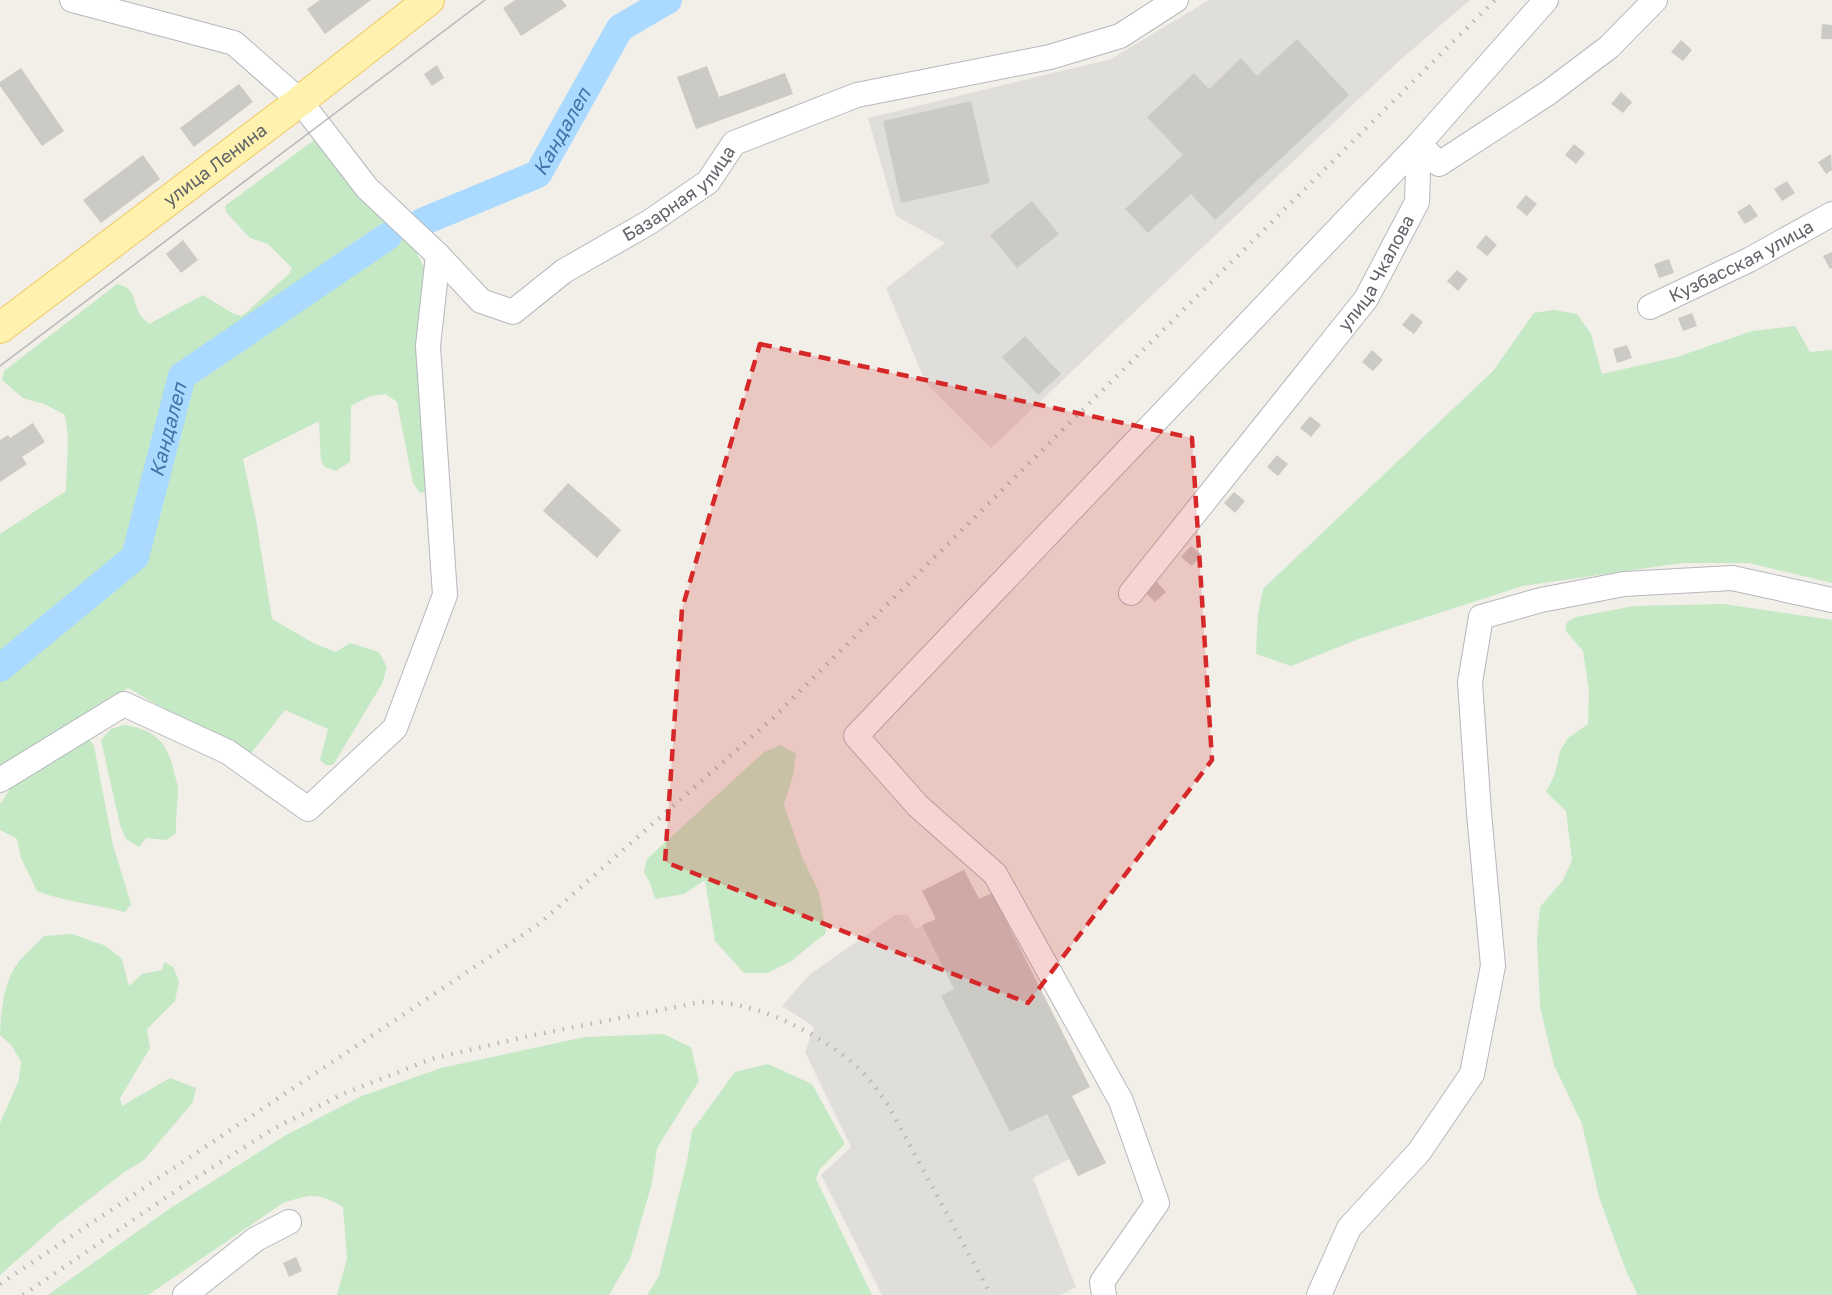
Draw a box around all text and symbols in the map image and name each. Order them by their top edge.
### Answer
water label: Кандалеп [527,82,596,179]
street label: улица Ленина [159,118,271,210]
street label: Базарная улица [618,141,739,245]
street label: улица Чкалова [1333,211,1418,335]
street label: Кузбасская улица [1665,215,1817,306]
water label: Кандалеп [143,378,191,479]

